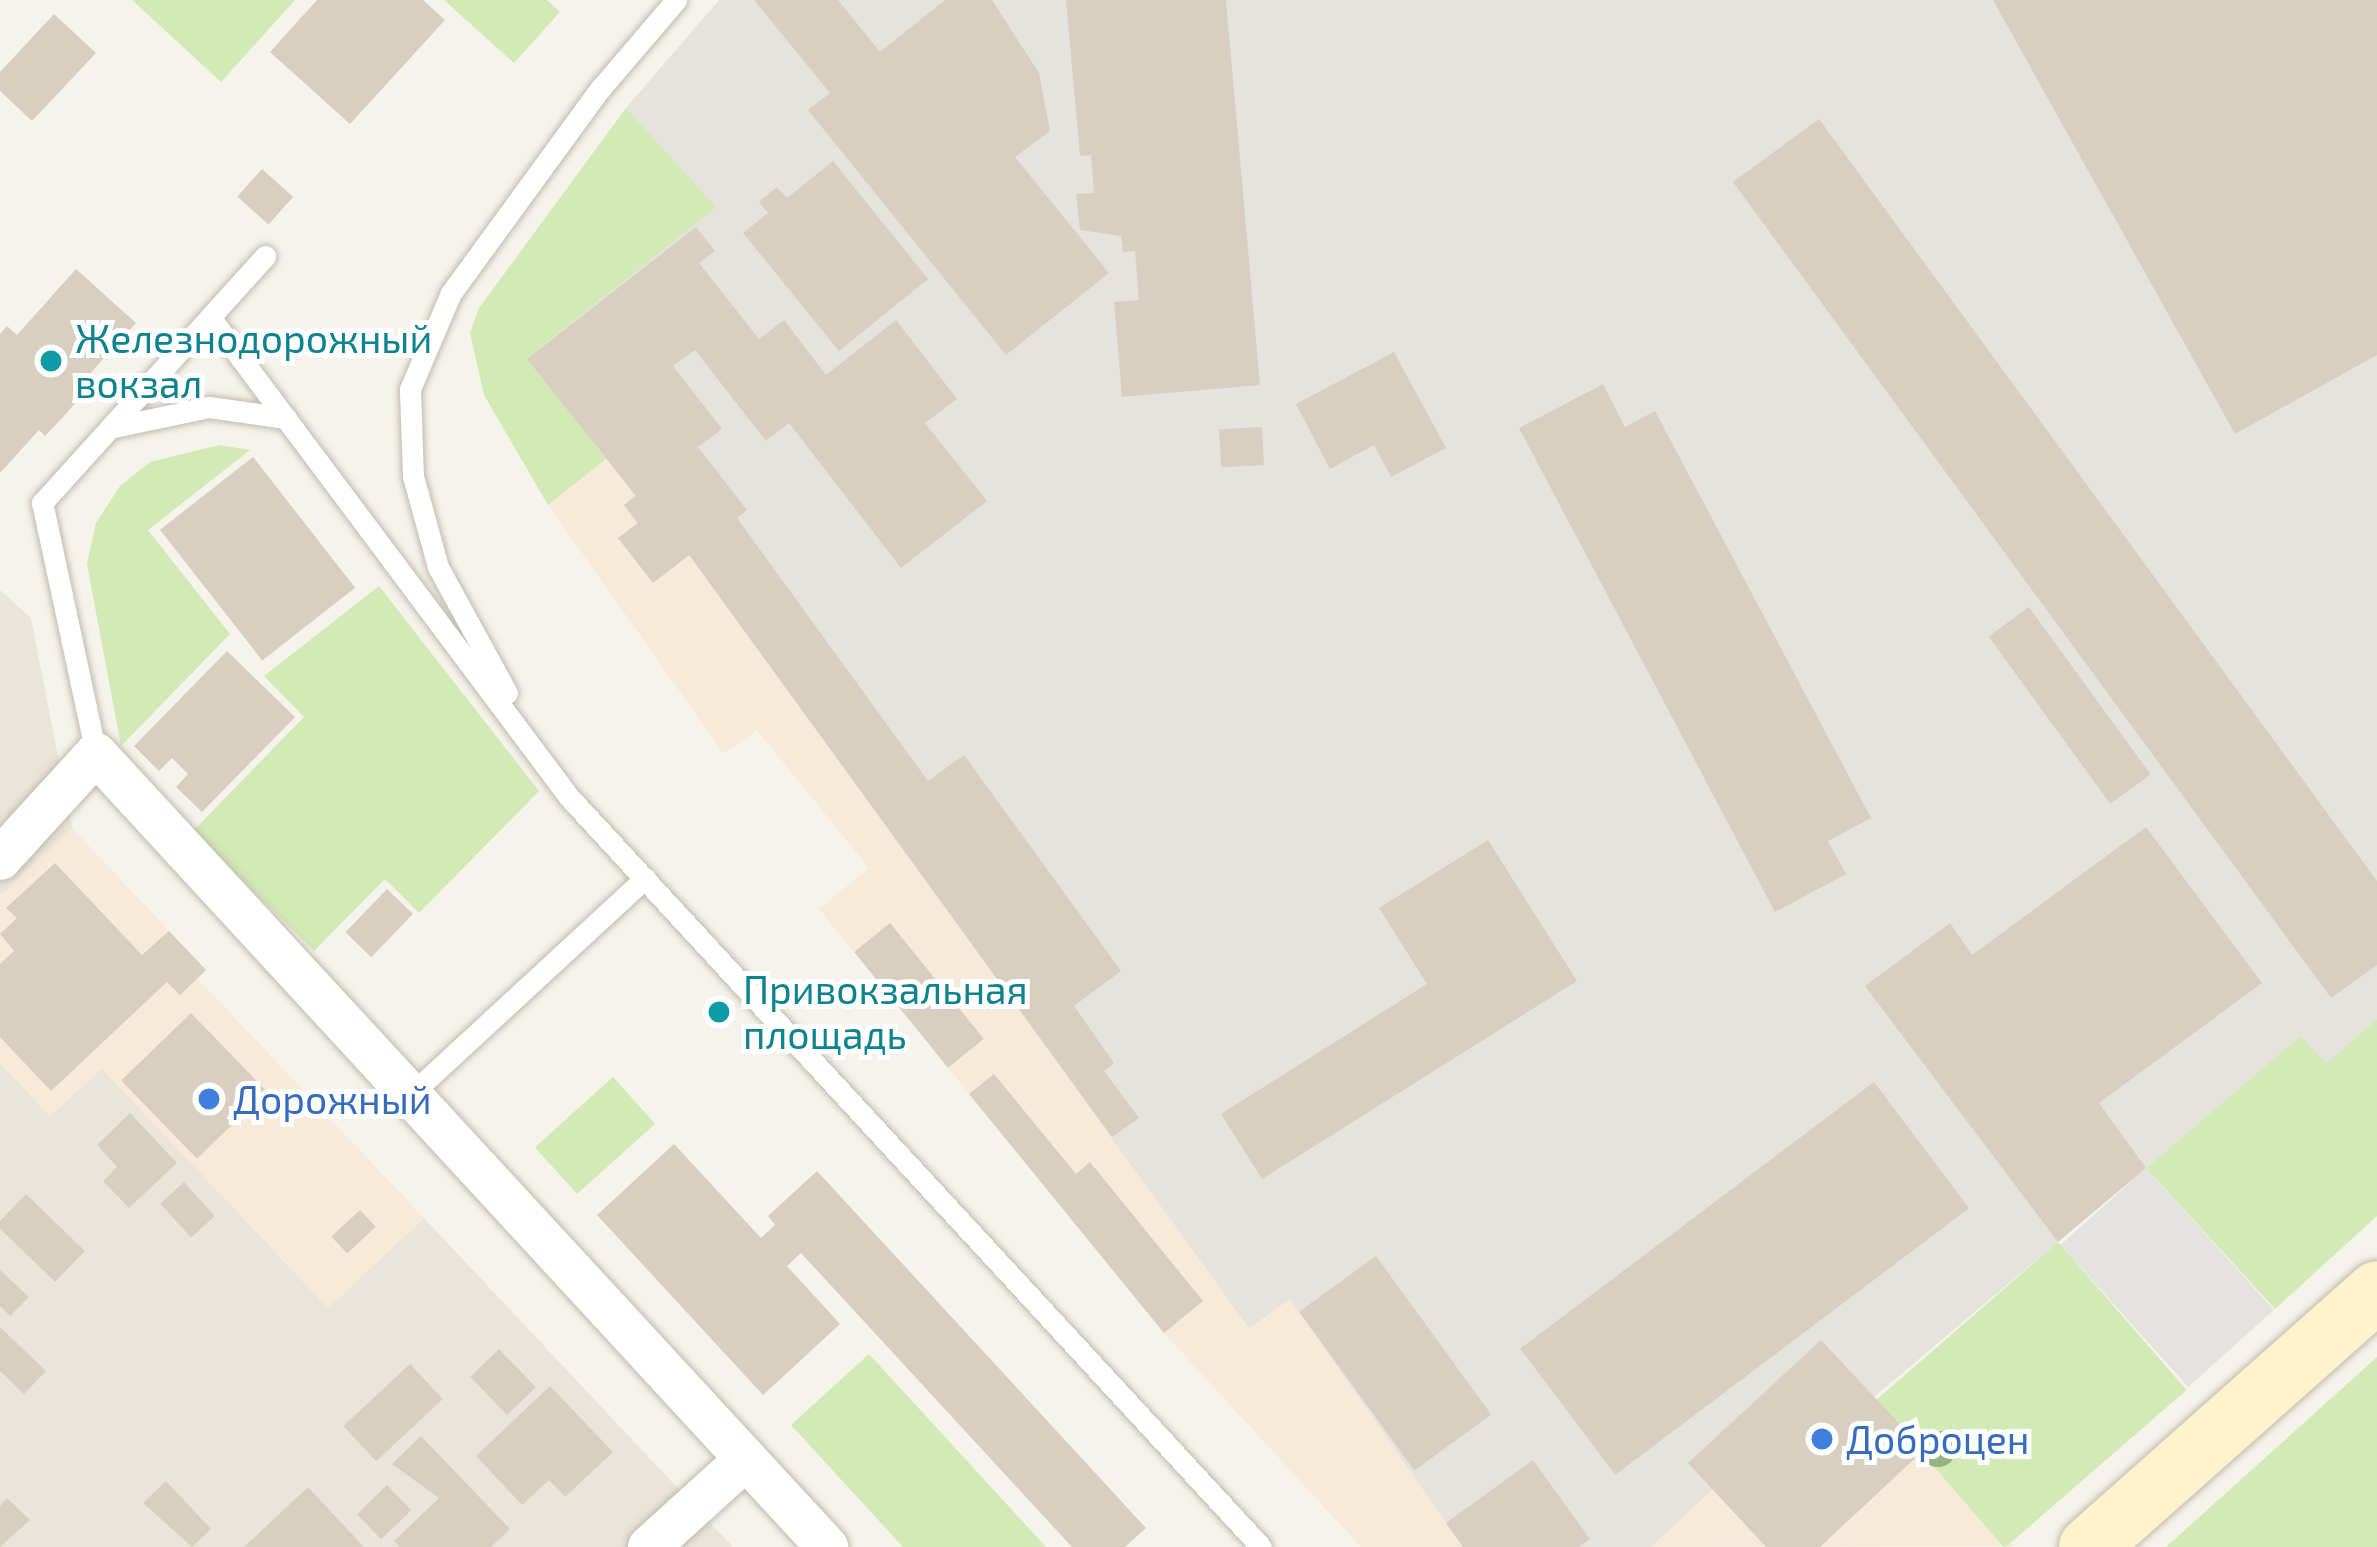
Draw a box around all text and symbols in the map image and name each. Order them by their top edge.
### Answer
place label: Железнодорожный вокзал [75,316,432,407]
marker: Железнодорожный вокзал [38,348,64,374]
place label: Привокзальная площадь [743,967,1028,1058]
marker: Привокзальная площадь [706,999,732,1025]
place label: Дорожный [233,1076,432,1122]
marker: Дорожный [196,1086,222,1112]
place label: Доброцен [1846,1416,2029,1462]
marker: Доброцен [1809,1426,1835,1452]

